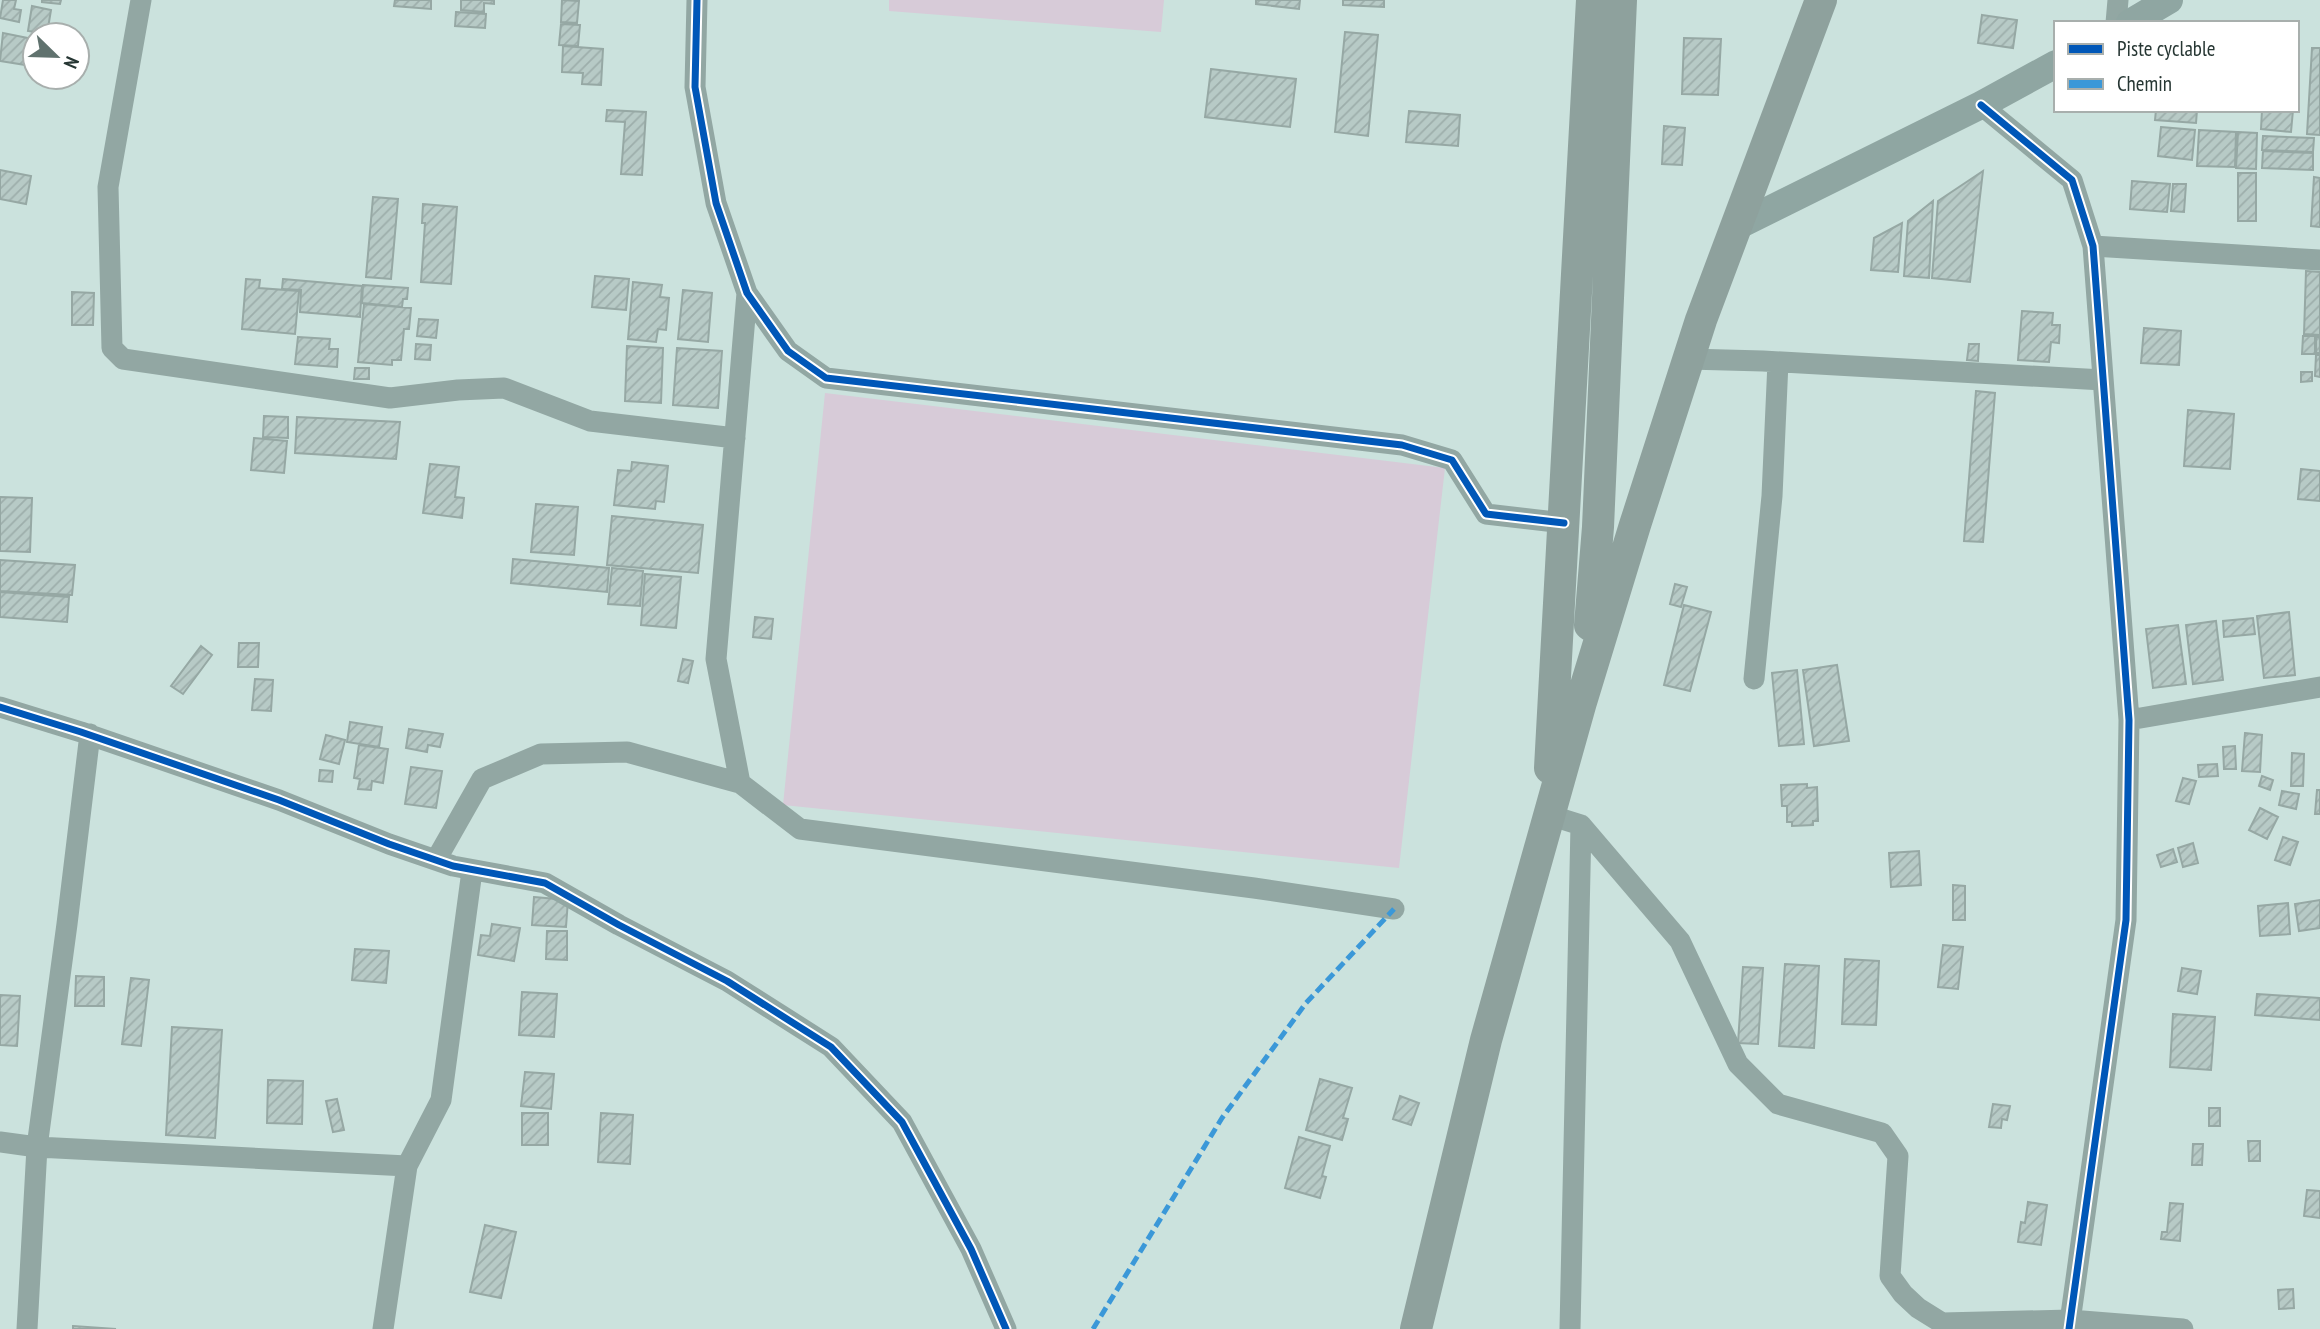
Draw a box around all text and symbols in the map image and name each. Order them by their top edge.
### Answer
north arrow [21,21,91,91]
legend [2054,21,2299,112]
text: Piste cyclable [2117,35,2215,62]
text: N [59,53,85,72]
text: Chemin [2117,70,2172,97]

